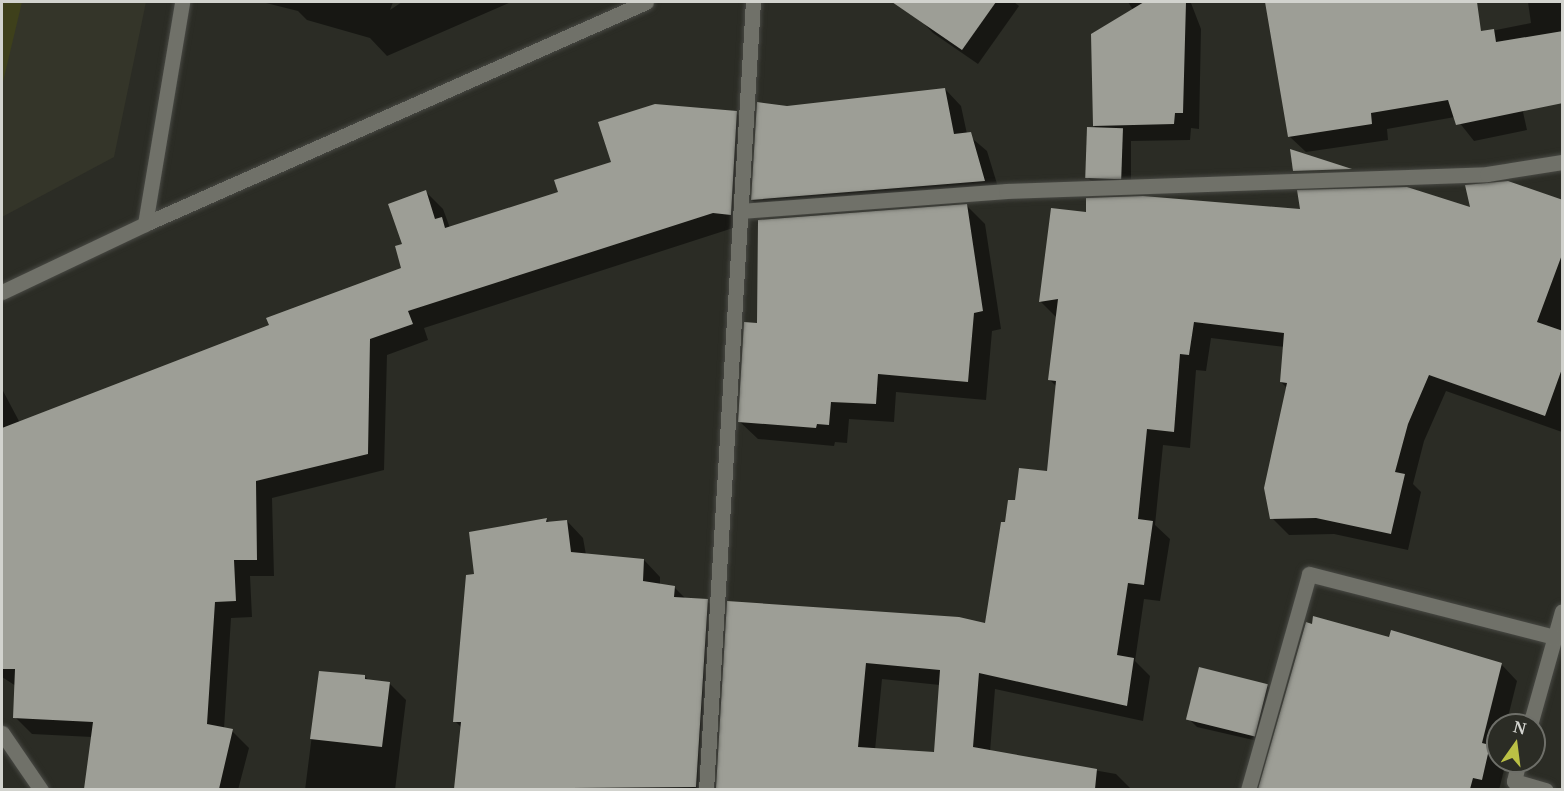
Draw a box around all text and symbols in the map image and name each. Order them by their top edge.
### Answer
north arrow [1486,713,1546,773]
text: N [1511,715,1529,740]

